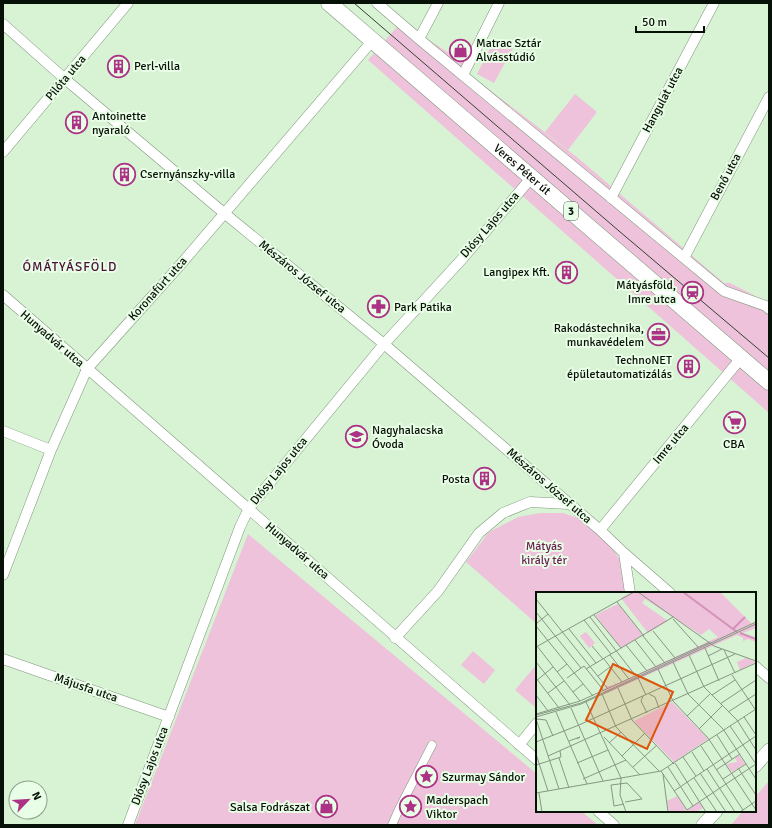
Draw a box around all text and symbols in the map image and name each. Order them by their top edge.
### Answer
scale bar [636,8,704,34]
text: 50 m [642,15,667,30]
place label: Matrac Sztár Alvásstúdió [476,36,542,65]
shop icon: Matrac Sztár Alvásstúdió [448,37,474,63]
street label: Pilóta utca [43,52,89,104]
building icon: Perl-villa [105,53,131,79]
place label: Perl-villa [134,59,180,74]
street label: Hangulat utca [639,65,687,135]
place label: Antoinette nyaraló [92,109,146,138]
building icon: Antoinette nyaraló [64,110,90,136]
street label: Veres Péter út [490,141,554,198]
street label: Benő utca [707,151,745,203]
building icon: Csernyánszky-villa [111,161,137,187]
place label: Csernyánszky-villa [140,167,235,182]
street label: Diósy Lajos utca [457,189,523,261]
road number: 3 [564,202,578,220]
street label: Mészáros József utca [255,237,349,317]
street label: Koronafürt utca [125,254,191,324]
district label: ÓMÁTYÁSFÖLD [22,258,118,275]
building icon: Langipex Kft. [553,259,579,285]
place label: Langipex Kft. [483,265,550,280]
place label: Mátyásföld, Imre utca [616,278,676,307]
station icon: Mátyásföld, Imre utca [679,279,705,305]
pharmacy icon: Park Patika [366,294,392,320]
place label: Park Patika [394,300,452,315]
street label: Hunyadvár utca [17,307,87,371]
place label: Rakodástechnika, munkavédelem [554,321,644,350]
office icon: Rakodástechnika, munkavédelem [646,322,672,348]
place label: TechnoNET épületautomatizálás [567,353,672,382]
building icon: TechnoNET épületautomatizálás [675,354,701,380]
supermarket icon: CBA [721,410,747,436]
street label: Imre utca [650,421,692,467]
place label: Nagyhalacska Óvoda [372,423,443,452]
school or university icon: Nagyhalacska Óvoda [344,424,370,450]
street label: Diósy Lajos utca [247,434,311,508]
place label: CBA [723,437,746,452]
street label: Mészáros József utca [503,445,595,527]
building icon: Posta [472,466,498,492]
place label: Posta [442,472,470,487]
street label: Hunyadvár utca [262,519,332,583]
park label: Mátyás király tér [521,539,567,568]
inset map [536,592,756,812]
street label: Májusfa utca [52,670,120,706]
street label: Diósy Lajos utca [128,725,172,807]
place icon: Szurmay Sándor [413,764,439,790]
place label: Szurmay Sándor [442,770,526,785]
north arrow [8,780,48,820]
text: N [29,790,44,802]
place label: Maderspach Viktor [426,793,488,822]
shop icon: Salsa Fodrászat [313,794,339,820]
place icon: Maderspach Viktor [397,794,423,820]
place label: Salsa Fodrászat [230,800,310,815]

